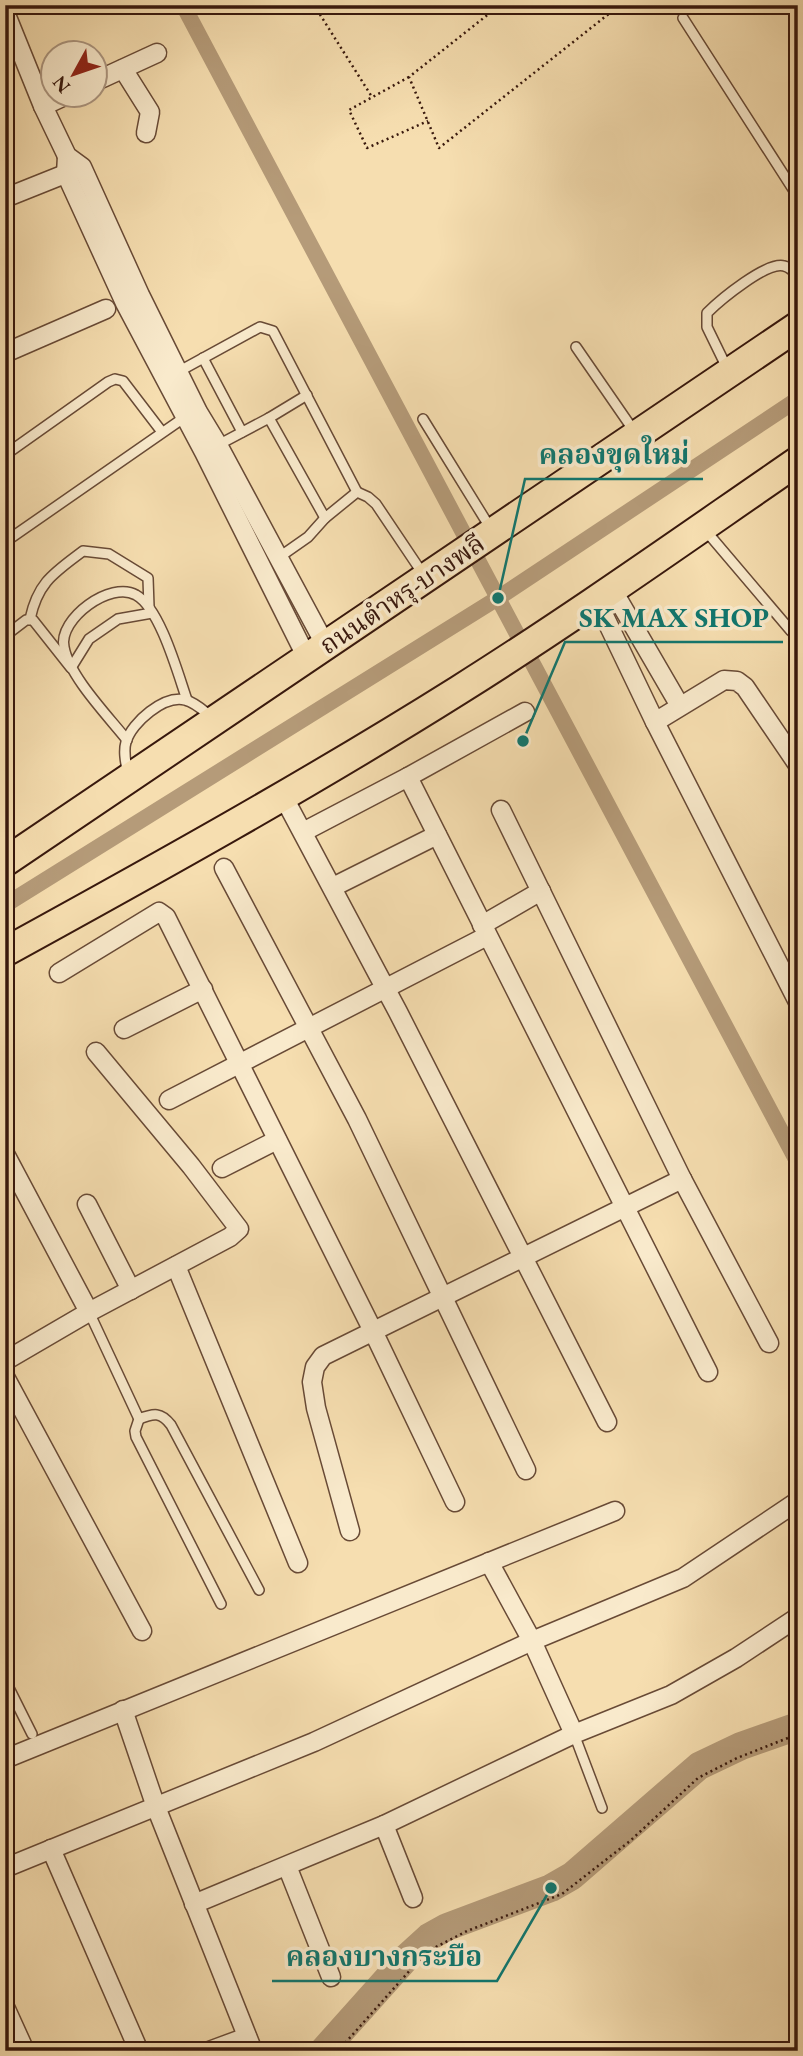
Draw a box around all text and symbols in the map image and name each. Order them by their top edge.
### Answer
north arrow [38,38,108,108]
text: N [46,70,76,99]
callout: คลองขุดใหม่ [525,430,703,479]
text: คลองขุดใหม่ [539,435,689,473]
street label: ถนนตำหรุ-บางพลี [313,526,492,663]
callout: SK MAX SHOP [565,593,783,642]
text: SK MAX SHOP [579,599,769,635]
callout: คลองบางกระบือ [272,1932,497,1981]
text: คลองบางกระบือ [286,1938,482,1974]

